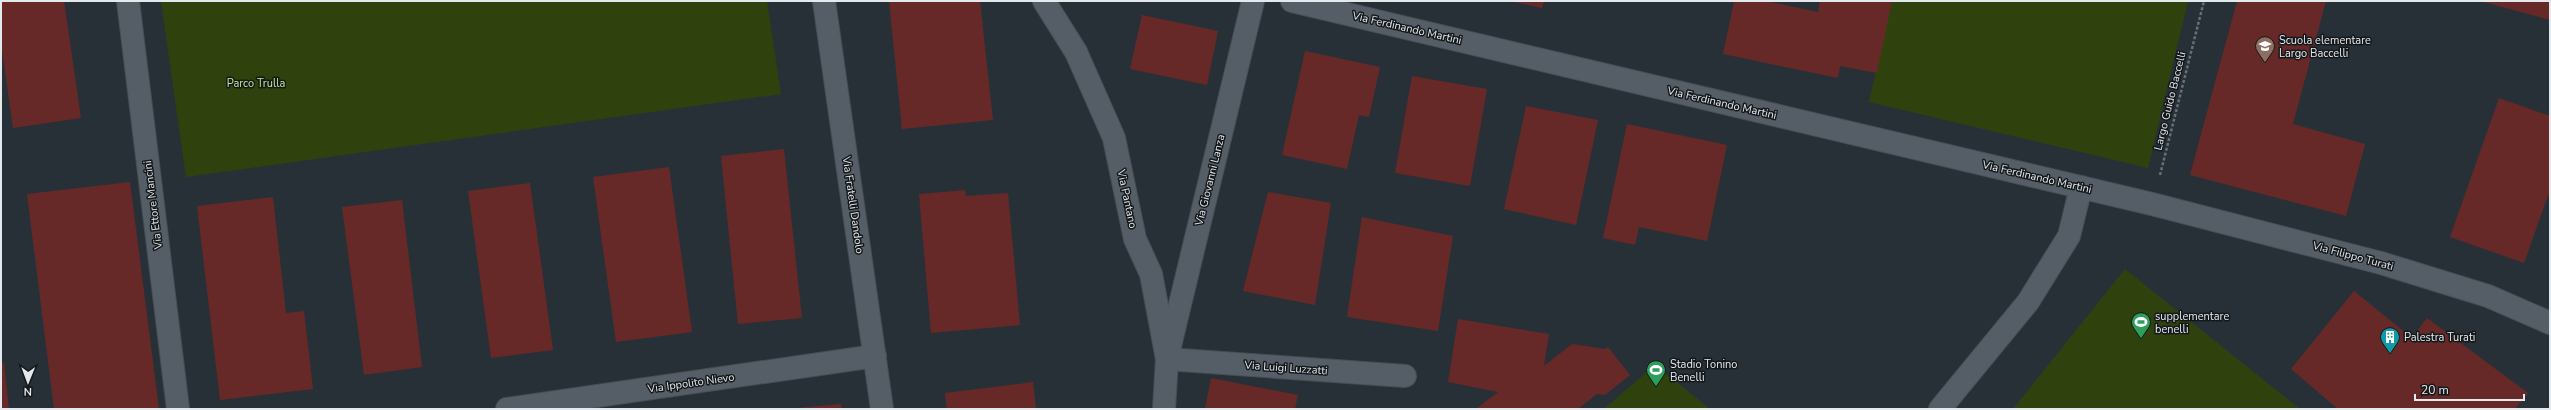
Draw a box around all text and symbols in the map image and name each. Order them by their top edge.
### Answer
street label: Via Ferdinando Martini [1350,8,1463,48]
place label: Scuola elementare Largo Baccelli [2279,33,2371,61]
school or university icon: Scuola elementare Largo Baccelli [2254,35,2276,63]
street label: Largo Guido Baccelli [2150,50,2190,152]
park label: Parco Trulla [227,76,285,91]
street label: Via Ferdinando Martini [1665,83,1778,123]
street label: Via Giovanni Lanza [1191,133,1229,228]
street label: Via Fratelli Dandolo [839,154,867,255]
street label: Via Ferdinando Martini [1980,157,2093,197]
street label: Via Ettore Mancini [140,160,166,251]
street label: Via Pantano [1113,167,1141,230]
street label: Via Filippo Turati [2310,238,2395,274]
place label: supplementare benelli [2155,309,2229,337]
sports icon: supplementare benelli [2130,311,2152,339]
building icon: Palestra Turati [2379,326,2401,354]
place label: Palestra Turati [2404,330,2475,345]
place label: Stadio Tonino Benelli [1670,357,1737,385]
street label: Via Luigi Luzzatti [1243,358,1328,378]
sports icon: Stadio Tonino Benelli [1645,359,1667,387]
north arrow [8,362,48,402]
street label: Via Ippolito Nievo [646,370,735,397]
scale bar [2415,376,2524,402]
text: 20 m [2421,382,2449,398]
text: N [24,384,32,399]

